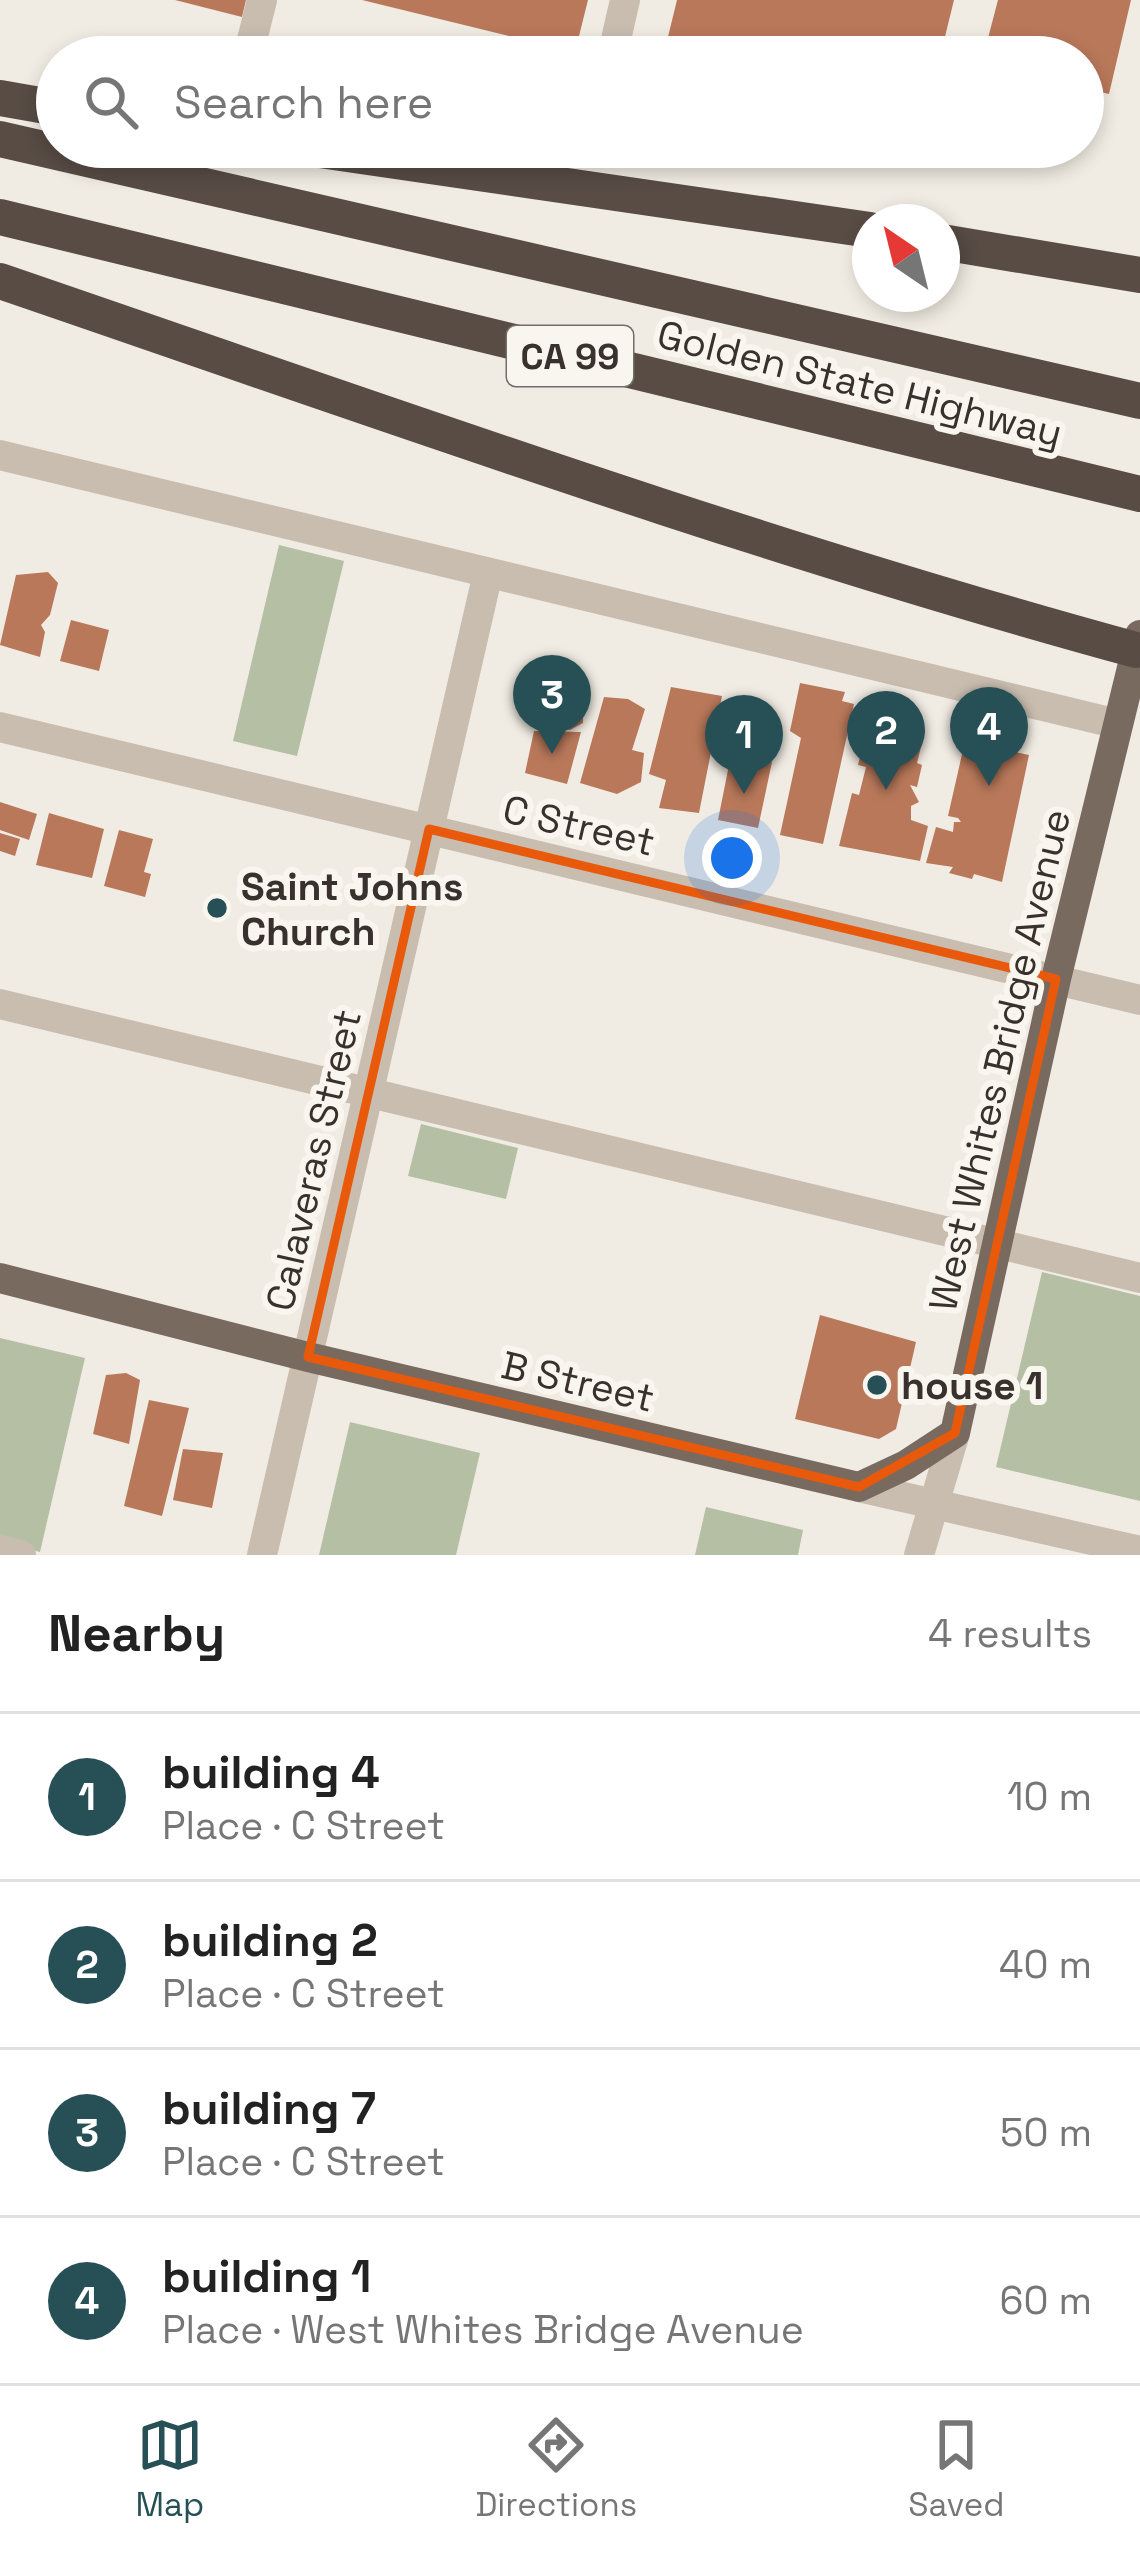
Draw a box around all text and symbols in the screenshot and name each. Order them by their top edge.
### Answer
search box [36,36,1104,168]
icon: search [78,69,144,135]
text: Search here [174,74,433,131]
north arrow [852,204,960,312]
street label: Golden State Highway [652,309,1067,458]
road number: CA 99 [507,326,633,386]
pin: 3 [513,655,591,754]
pin: 4 [950,687,1028,786]
pin: 2 [847,691,925,790]
pin: 1 [705,695,783,794]
street label: C Street [498,784,660,867]
street label: West Whites Bridge Avenue [918,804,1081,1316]
your location [702,828,762,888]
place label: Saint Johns Church [241,862,463,956]
marker: Saint Johns Church [204,895,230,921]
street label: Calaveras Street [255,1005,372,1316]
street label: B Street [497,1340,659,1423]
place label: house 1 [901,1361,1043,1410]
marker: house 1 [864,1372,890,1398]
text: Nearby [48,1601,225,1666]
text: 4 results [928,1609,1092,1658]
text: building 4 [162,1744,380,1801]
text: 1 [78,1772,96,1821]
text: 10 m [1007,1772,1092,1821]
text: Place · C Street [162,1801,445,1850]
text: building 2 [162,1912,378,1969]
text: 2 [75,1940,99,1989]
text: 40 m [999,1940,1092,1989]
text: Place · C Street [162,1969,445,2018]
text: building 7 [162,2080,376,2137]
text: 3 [75,2108,99,2157]
text: 50 m [1000,2108,1092,2157]
text: Place · C Street [162,2137,445,2186]
text: building 1 [162,2248,371,2305]
text: 4 [75,2276,99,2325]
text: 60 m [1000,2276,1092,2325]
text: Place · West Whites Bridge Avenue [162,2305,804,2354]
tab: Map [136,2412,204,2526]
tab: Directions [475,2412,637,2526]
tab: Saved [908,2412,1004,2526]

